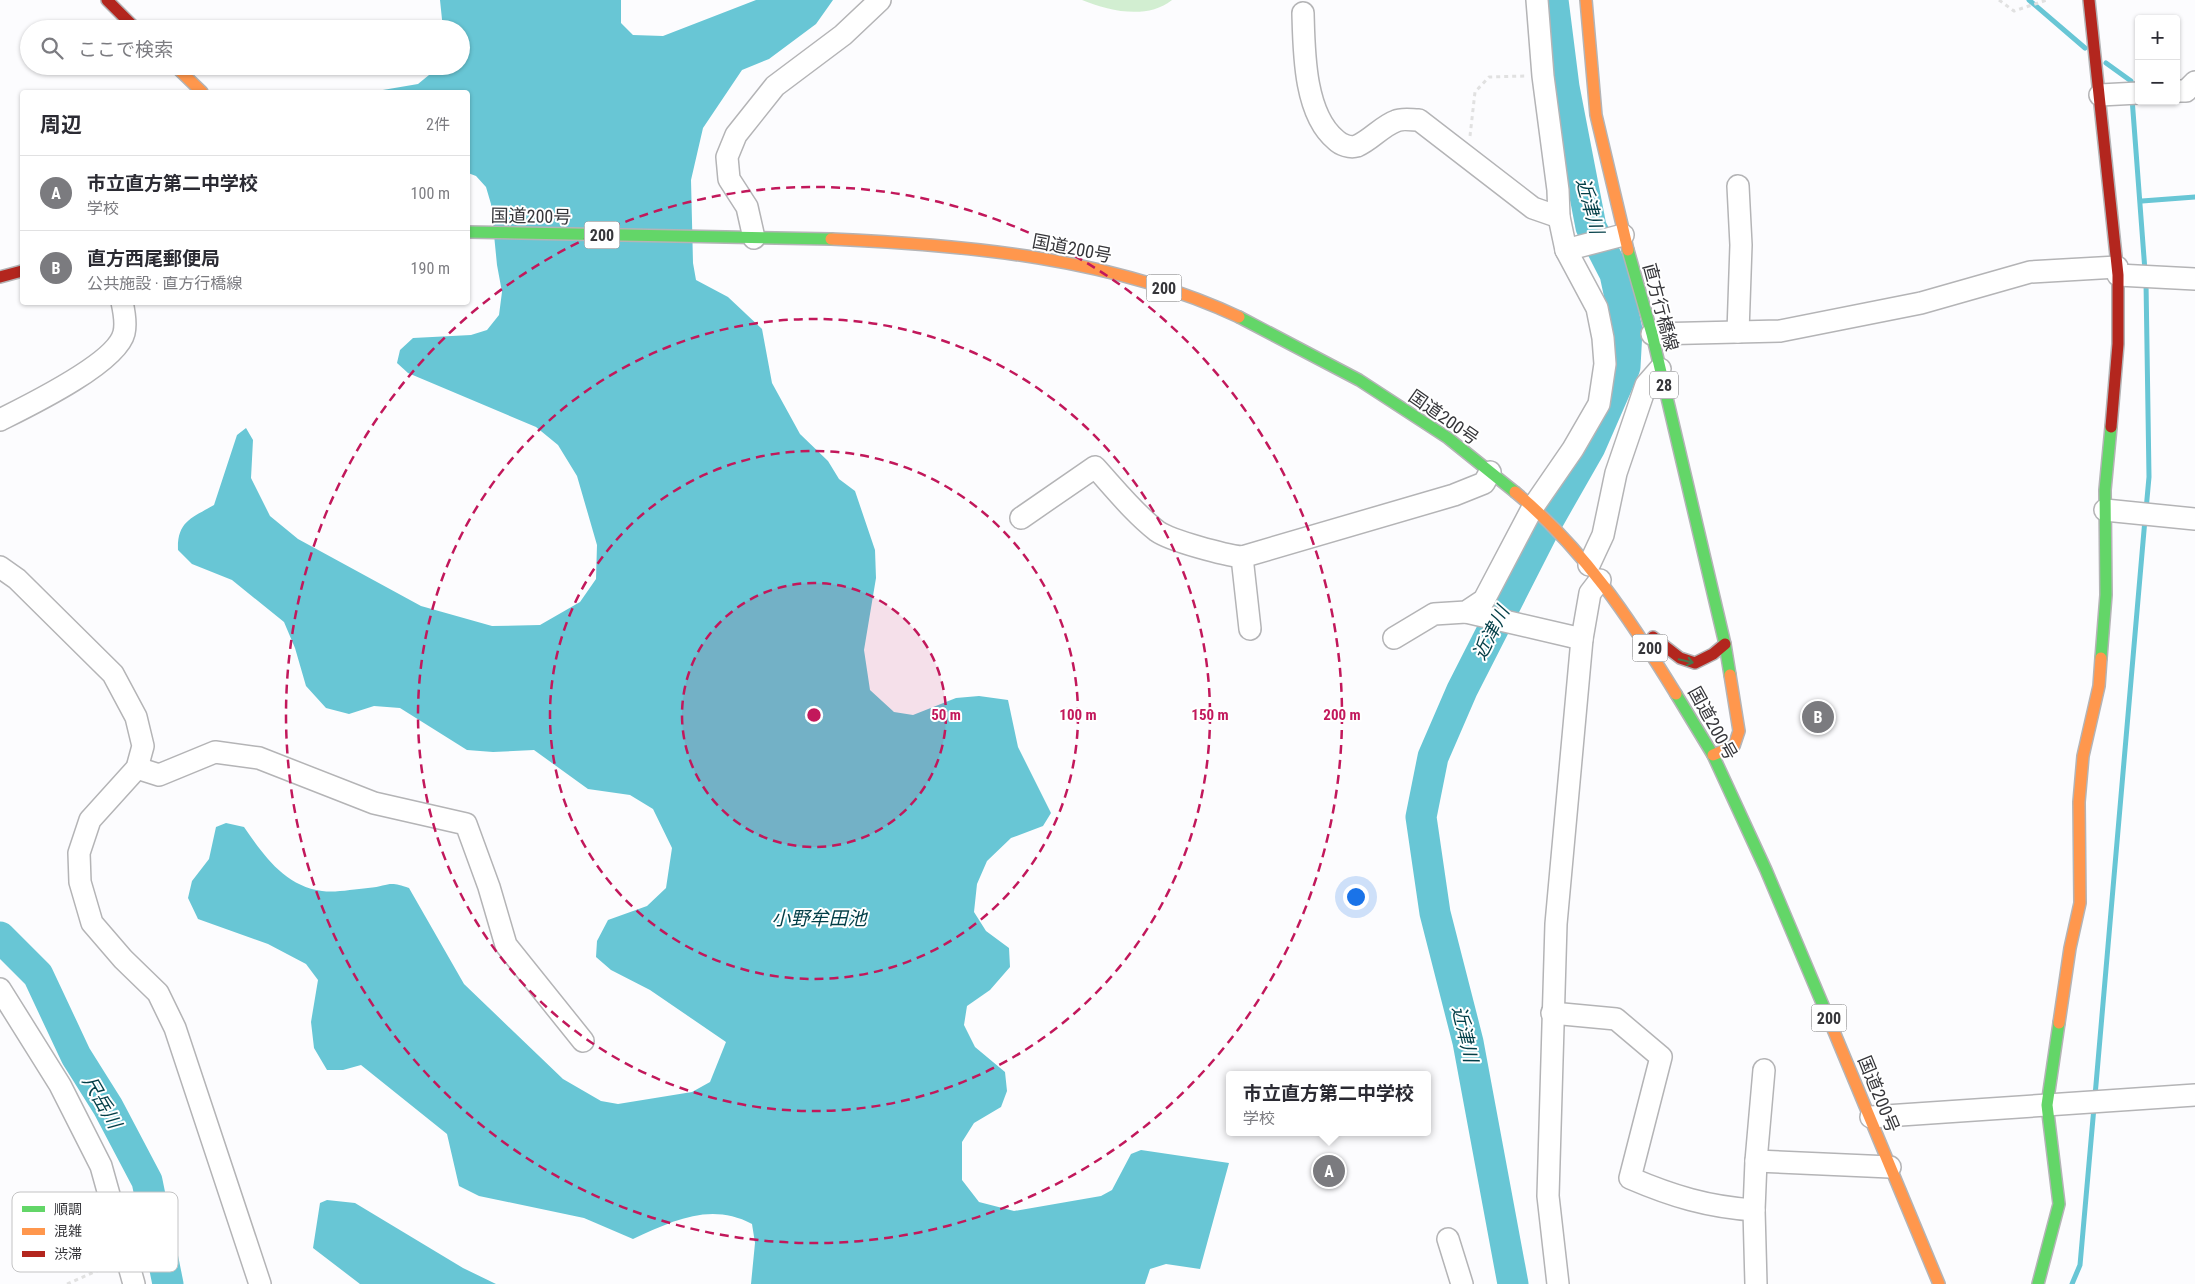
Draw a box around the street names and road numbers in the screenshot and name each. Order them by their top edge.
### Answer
street label: 国道200号 [490,205,572,227]
road number: 200 [584,222,620,248]
street label: 国道200号 [1030,230,1114,266]
street label: 直方行橋線 [1639,261,1683,353]
road number: 200 [1146,274,1182,302]
road number: 28 [1650,372,1678,398]
street label: 国道200号 [1405,385,1483,449]
road number: 200 [1632,634,1668,661]
street label: 国道200号 [1684,683,1742,763]
road number: 200 [1812,1004,1846,1032]
street label: 国道200号 [1854,1053,1904,1135]

